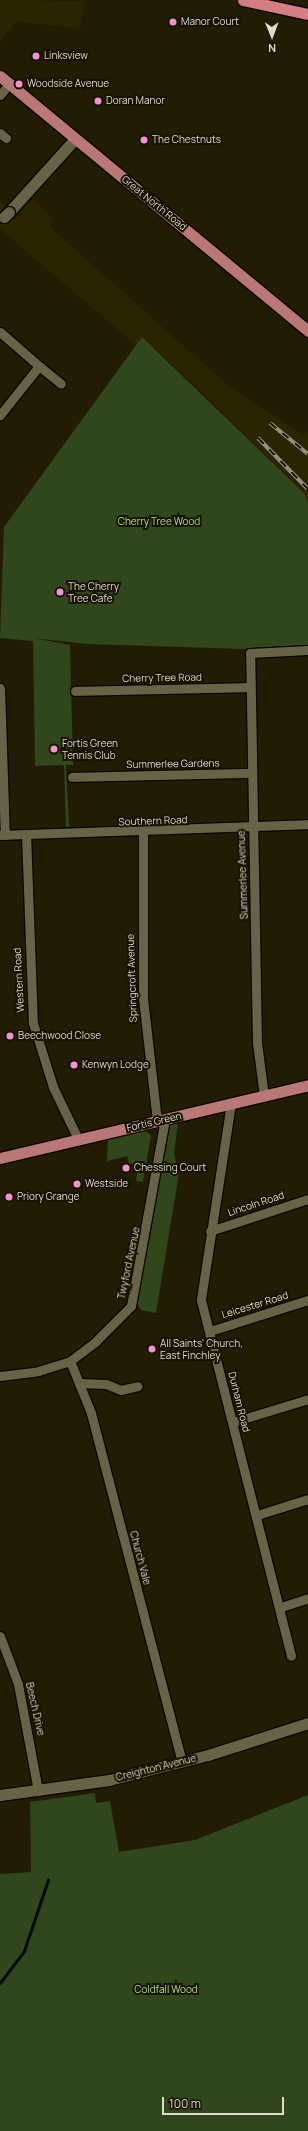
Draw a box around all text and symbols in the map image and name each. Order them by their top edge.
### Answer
place label: Manor Court [181,16,239,28]
north arrow [252,16,292,56]
marker: Manor Court [168,17,178,27]
text: N [268,41,276,56]
place label: Linksview [44,50,88,62]
marker: Linksview [31,51,41,61]
place label: Woodside Avenue [27,78,109,90]
marker: Woodside Avenue [14,79,24,89]
place label: Doran Manor [106,95,165,107]
marker: Doran Manor [93,96,103,106]
place label: The Chestnuts [152,134,221,146]
marker: The Chestnuts [139,135,149,145]
street label: Great North Road [119,173,189,233]
park label: Cherry Tree Wood [118,516,200,528]
place label: The Cherry Tree Cafe [68,580,119,604]
marker: The Cherry Tree Cafe [55,587,65,597]
street label: Cherry Tree Road [122,671,202,685]
place label: Fortis Green Tennis Club [62,737,118,760]
marker: Fortis Green Tennis Club [49,744,59,754]
street label: Summerlee Gardens [126,757,220,771]
street label: Southern Road [118,814,188,828]
street label: Summerlee Avenue [235,830,251,920]
street label: Springcroft Avenue [124,934,140,1022]
street label: Western Road [11,947,27,1013]
place label: Beechwood Close [18,1030,101,1042]
marker: Beechwood Close [5,1031,15,1041]
place label: Kenwyn Lodge [82,1059,149,1071]
marker: Kenwyn Lodge [69,1060,79,1070]
street label: Fortis Green [125,1110,183,1134]
place label: Chessing Court [134,1162,206,1174]
marker: Chessing Court [121,1163,131,1173]
place label: Westside [85,1178,128,1190]
marker: Westside [72,1179,82,1189]
street label: Lincoln Road [226,1189,286,1219]
place label: Priory Grange [17,1191,79,1203]
marker: Priory Grange [4,1192,14,1202]
street label: Twyford Avenue [115,1226,143,1300]
street label: Leicester Road [220,1289,290,1321]
place label: All Saints' Church, East Finchley [160,1337,243,1360]
marker: All Saints' Church, East Finchley [147,1344,157,1354]
street label: Durham Road [226,1371,252,1433]
street label: Church Vale [127,1530,153,1586]
street label: Beech Drive [23,1681,47,1737]
street label: Creighton Avenue [114,1752,198,1784]
park label: Coldfall Wood [134,1984,198,1996]
scale bar [164,2089,286,2115]
text: 100 m [169,2095,201,2112]

